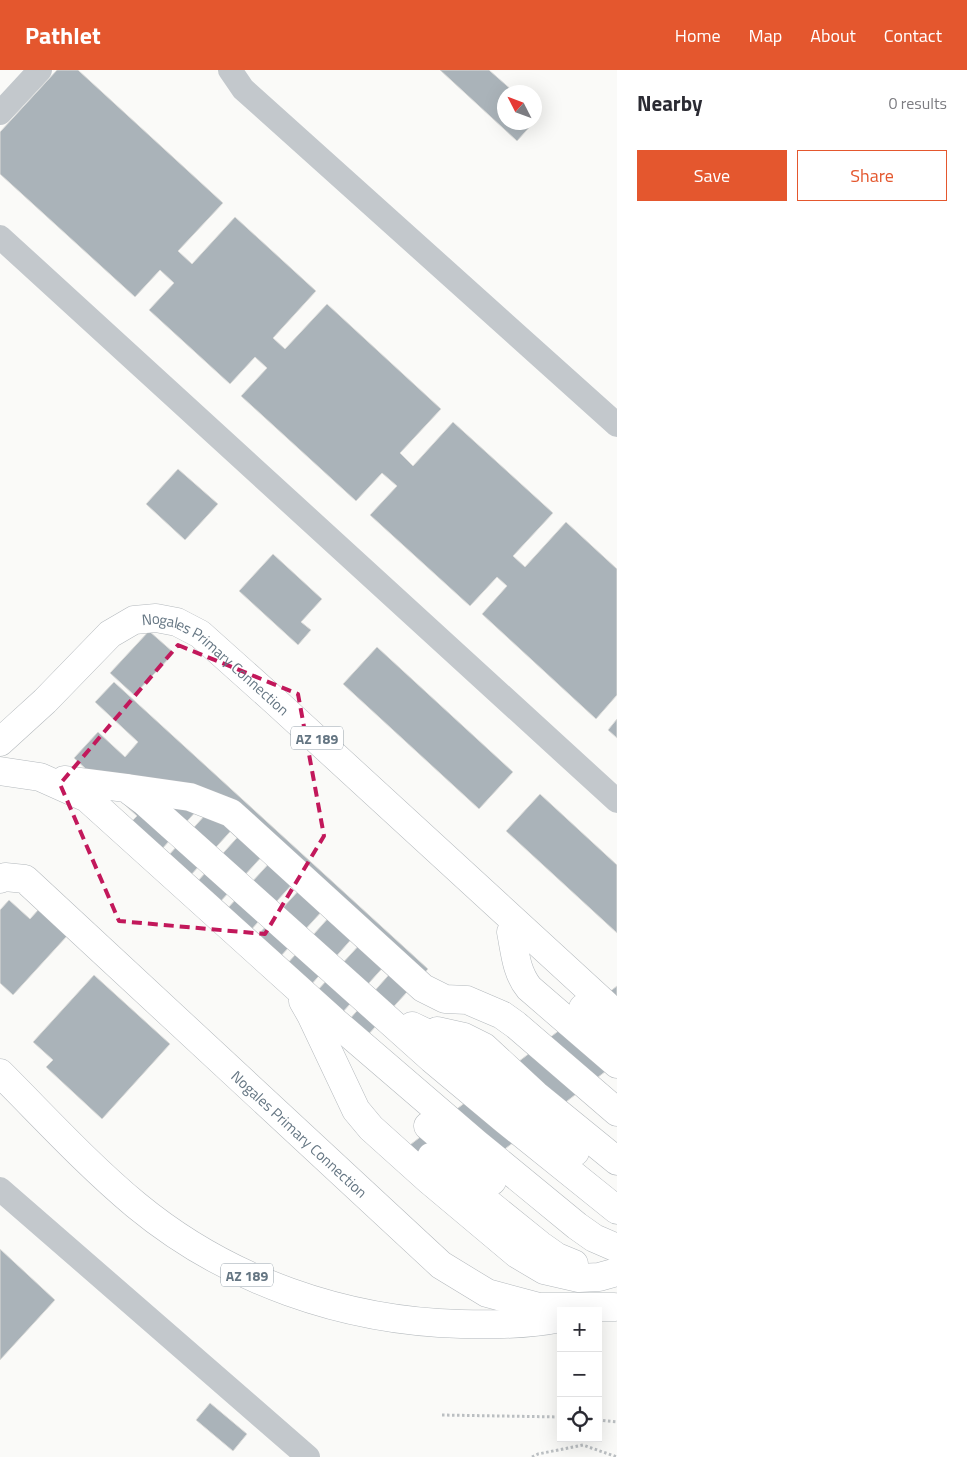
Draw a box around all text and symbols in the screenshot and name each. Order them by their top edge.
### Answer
text: Pathlet [25,17,101,53]
text: Home [675,22,721,49]
text: Map [749,22,782,49]
text: About [810,22,856,49]
text: Contact [884,22,942,49]
north arrow [497,85,542,130]
text: Nearby [637,87,702,119]
text: 0 results [888,91,947,115]
button: Save [637,150,787,201]
button: Share [797,150,947,201]
street label: Nogales Primary Connection [141,606,295,721]
road number: AZ 189 [291,726,343,750]
street label: Nogales Primary Connection [226,1065,373,1203]
road number: AZ 189 [221,1264,273,1286]
map controls [557,1307,602,1442]
button: + [557,1307,602,1352]
button: − [557,1352,602,1397]
button: locate [557,1397,602,1442]

